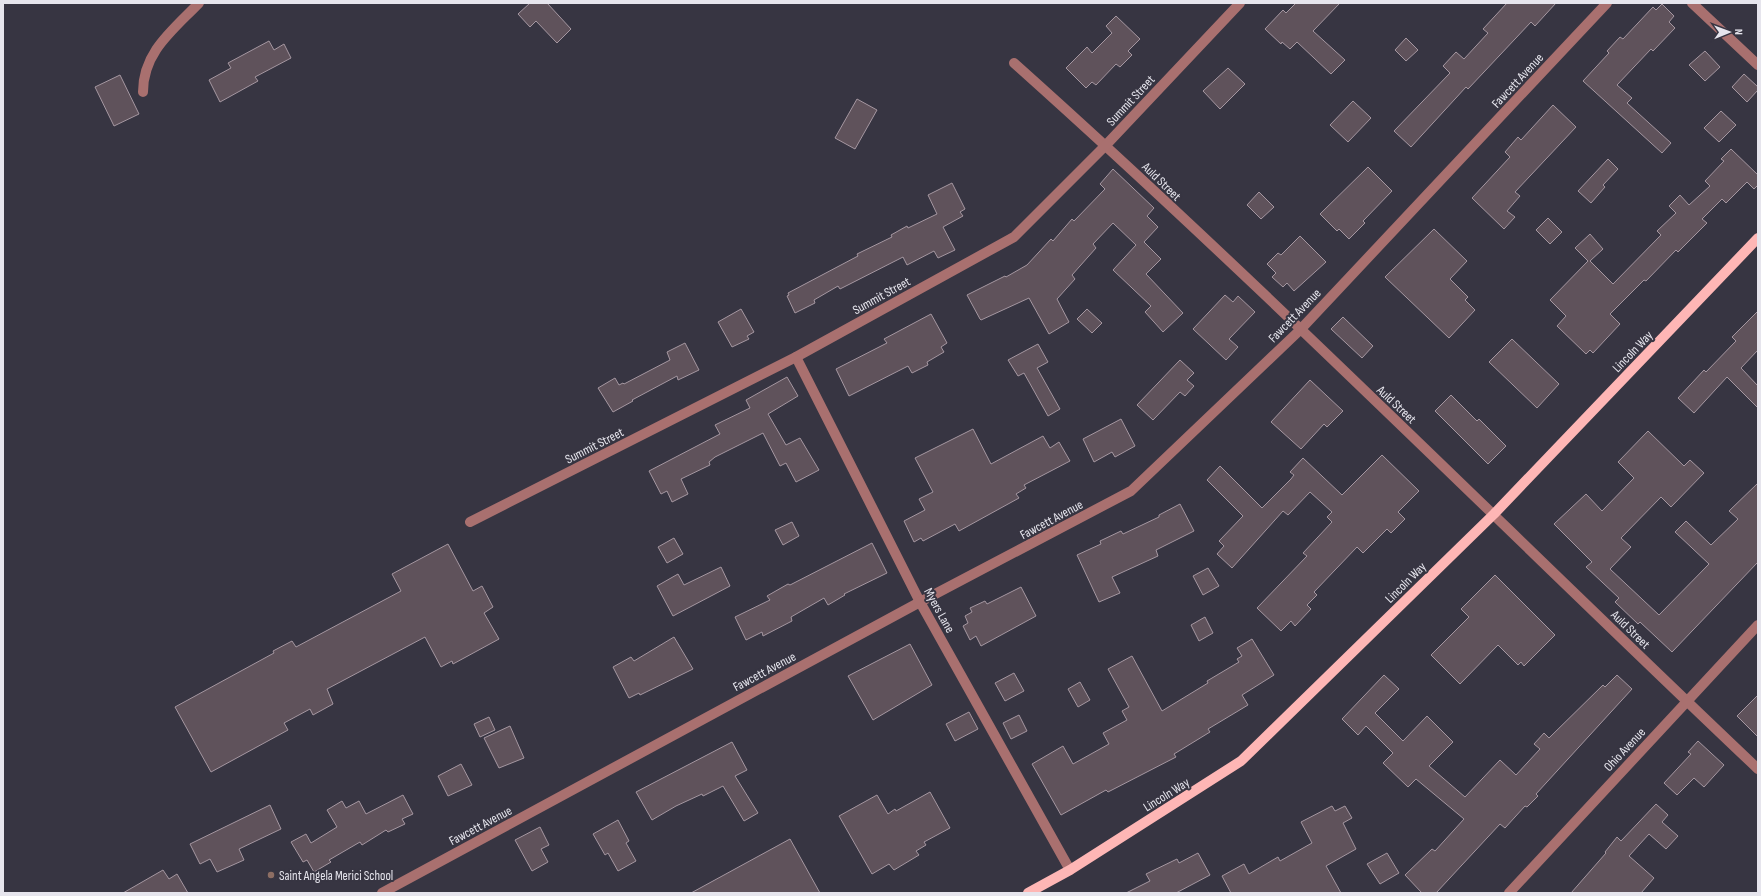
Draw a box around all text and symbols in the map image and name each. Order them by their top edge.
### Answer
north arrow [1709,12,1749,52]
text: N [1732,29,1745,35]
street label: Fawcett Avenue [1488,50,1547,111]
street label: Summit Street [1103,72,1158,129]
street label: Auld Street [1138,158,1184,204]
street label: Summit Street [850,273,913,318]
street label: Fawcett Avenue [1265,285,1324,346]
street label: Lincoln Way [1609,328,1656,376]
street label: Auld Street [1372,382,1419,427]
street label: Summit Street [562,424,626,467]
street label: Fawcett Avenue [1017,497,1086,543]
street label: Lincoln Way [1382,559,1430,607]
street label: Myers Lane [920,585,958,636]
street label: Auld Street [1607,606,1653,652]
street label: Fawcett Avenue [730,649,799,695]
street label: Ohio Avenue [1601,725,1649,775]
street label: Lincoln Way [1140,774,1193,815]
street label: Fawcett Avenue [446,803,515,849]
place label: Saint Angela Merici School [279,868,393,884]
marker: Saint Angela Merici School [266,870,276,880]

